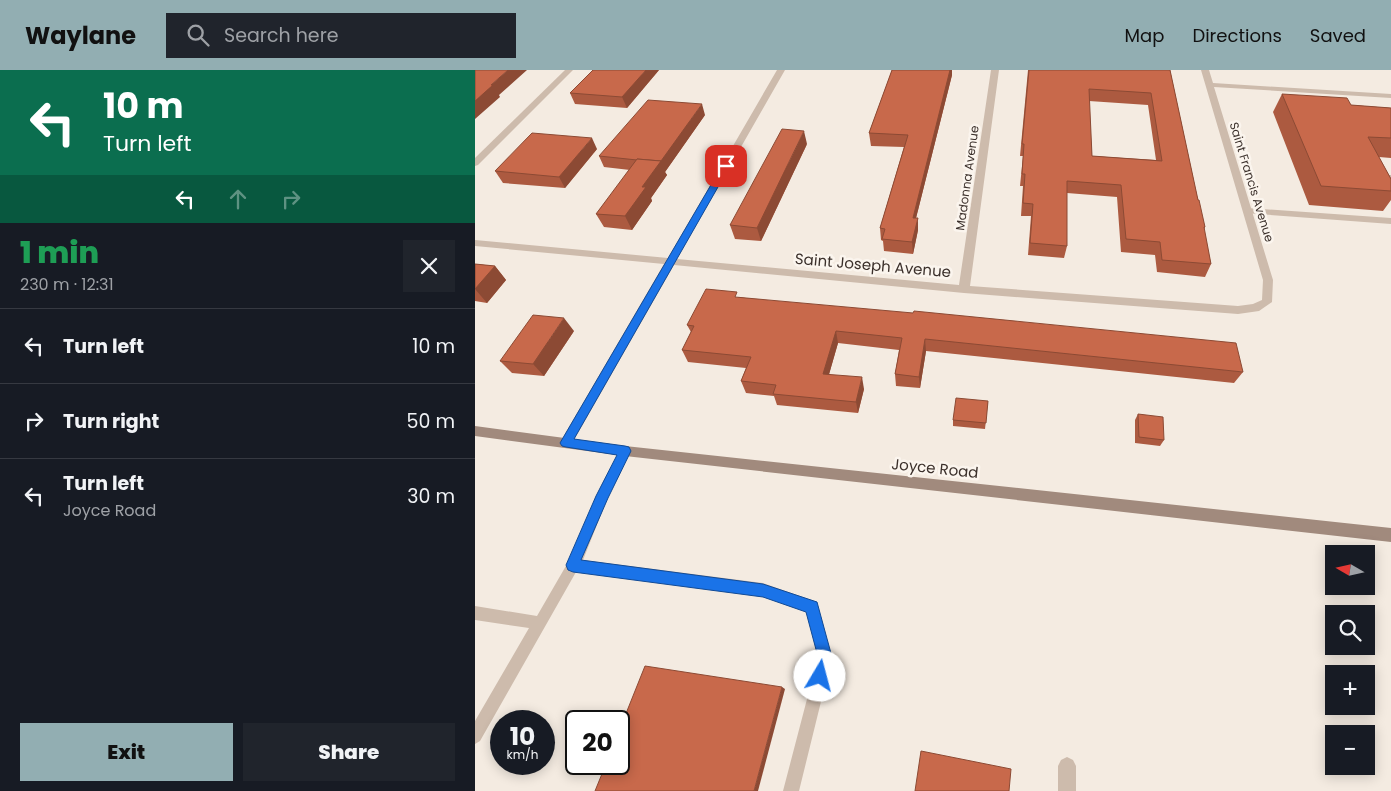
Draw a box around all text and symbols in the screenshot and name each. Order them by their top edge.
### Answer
search box [166,13,516,58]
text: Waylane [25,19,136,52]
icon: search [184,21,212,49]
text: Search here [224,22,339,49]
text: Map [1125,23,1164,48]
text: Directions [1192,23,1282,48]
text: Saved [1310,23,1366,48]
text: 10 m [103,81,183,130]
icon: left [20,90,85,155]
street label: Saint Francis Avenue [1226,120,1278,244]
street label: Madonna Avenue [951,124,983,232]
text: Turn left [103,128,191,159]
pin [705,145,747,187]
icon: arrive [712,152,740,180]
icon: left [171,185,199,213]
icon: ahead [224,185,252,213]
icon: right [277,185,305,213]
text: 1 min [20,231,99,274]
button: close [403,240,455,292]
street label: Saint Joseph Avenue [794,248,952,282]
text: 230 m · 12:31 [20,273,114,296]
icon: left [20,332,48,360]
text: Turn left [63,333,144,360]
text: 10 m [412,333,455,360]
icon: right [20,407,48,435]
text: Turn right [63,408,159,435]
text: 50 m [406,408,455,435]
street label: Joyce Road [890,453,980,483]
text: Turn left [63,470,144,497]
icon: left [20,482,48,510]
text: 30 m [407,483,455,510]
text: Joyce Road [63,499,156,522]
north arrow [1325,545,1375,595]
map controls [1325,545,1375,775]
button: search [1325,605,1375,655]
position arrow [793,649,845,701]
button: + [1325,665,1375,715]
speed limit sign: 20 [565,710,630,775]
text: 10 [510,719,535,754]
button: Exit [20,723,233,781]
button: Share [243,723,455,781]
button: − [1325,725,1375,775]
text: km/h [507,746,538,763]

